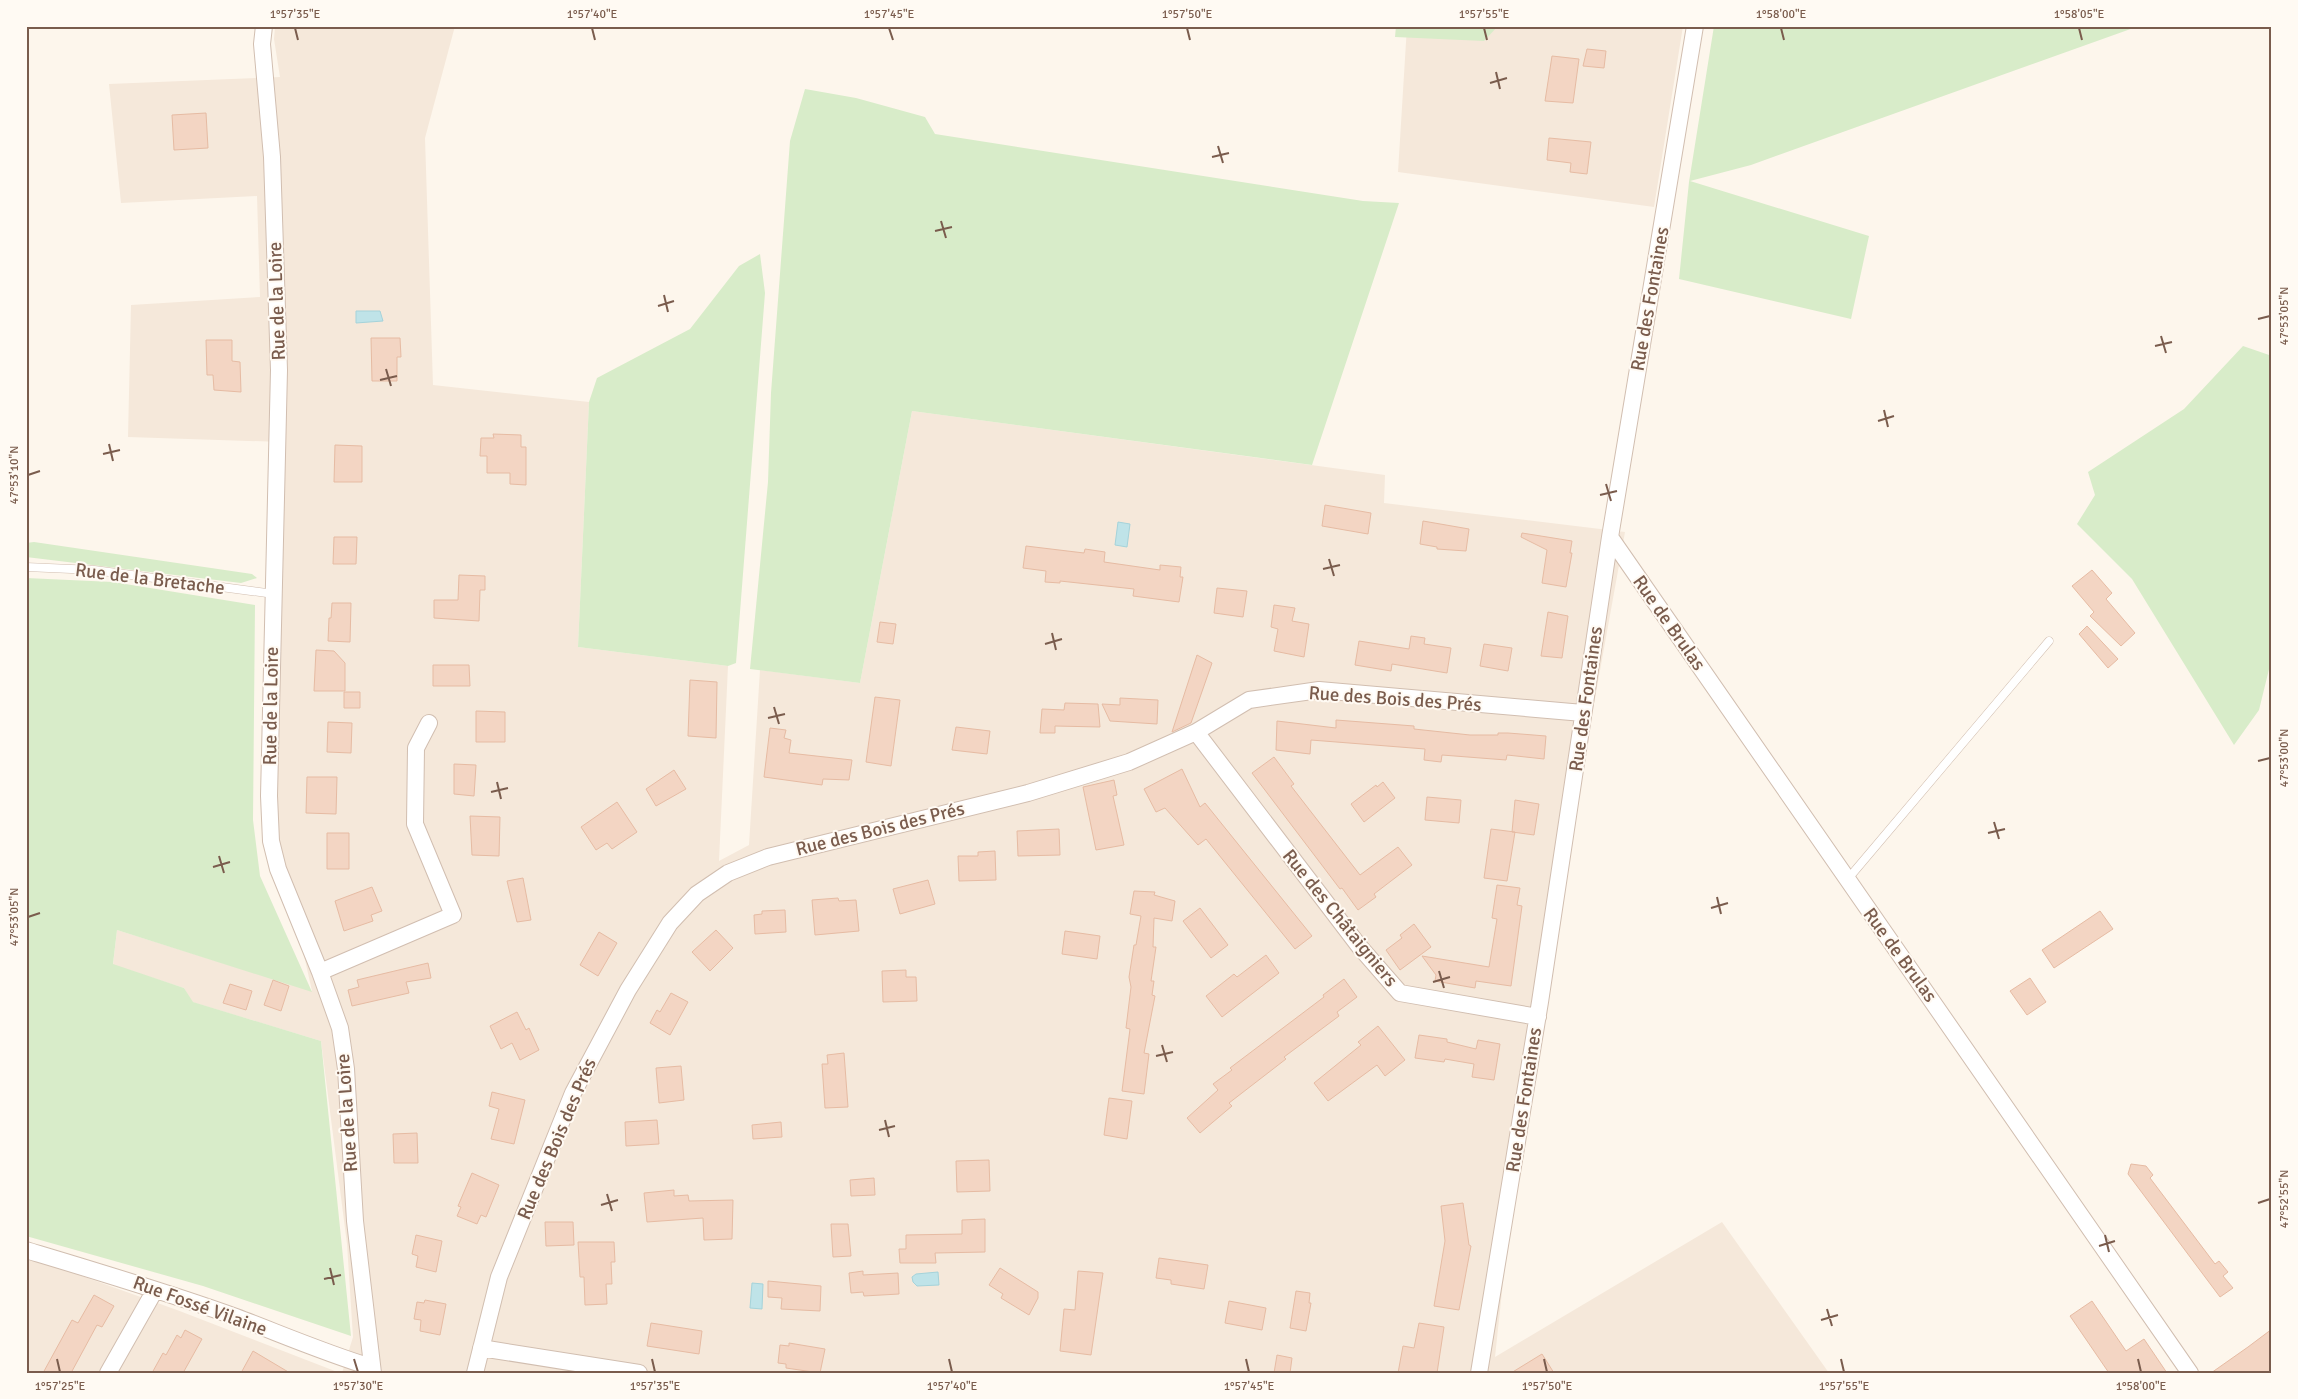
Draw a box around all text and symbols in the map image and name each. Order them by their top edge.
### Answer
text: 1°57'35"E [270,7,321,22]
text: 1°57'40"E [567,7,618,22]
text: 1°57'45"E [864,7,915,22]
text: 1°57'50"E [1162,7,1213,22]
text: 1°57'55"E [1459,7,1510,22]
text: 1°58'00"E [1756,7,1807,22]
text: 1°58'05"E [2054,7,2105,22]
street label: Rue des Fontaines [1625,225,1675,373]
street label: Rue de la Loire [263,241,291,361]
text: 47°53'05"N [2277,287,2292,345]
text: 47°53'10"N [7,446,22,504]
street label: Rue de la Bretache [74,558,226,600]
street label: Rue de Brulas [1627,571,1711,675]
street label: Rue des Fontaines [1564,625,1608,773]
street label: Rue de la Loire [258,646,284,766]
street label: Rue des Bois des Prés [1308,681,1482,717]
text: 47°53'00"N [2277,729,2292,787]
street label: Rue des Bois des Prés [793,796,967,862]
street label: Rue des Châtaigniers [1277,844,1403,992]
text: 47°53'05"N [7,888,22,946]
street label: Rue de Brulas [1858,903,1942,1007]
street label: Rue des Fontaines [1501,1026,1547,1174]
street label: Rue de la Loire [331,1053,363,1173]
street label: Rue des Bois des Prés [512,1055,602,1223]
text: 47°52'55"N [2277,1170,2292,1228]
street label: Rue Fossé Vilaine [130,1271,270,1341]
text: 1°57'25"E [35,1379,86,1394]
text: 1°57'30"E [333,1379,384,1394]
text: 1°57'35"E [630,1379,681,1394]
text: 1°57'40"E [927,1379,978,1394]
text: 1°57'45"E [1224,1379,1275,1394]
text: 1°57'50"E [1522,1379,1573,1394]
text: 1°57'55"E [1819,1379,1870,1394]
text: 1°58'00"E [2116,1379,2167,1394]

